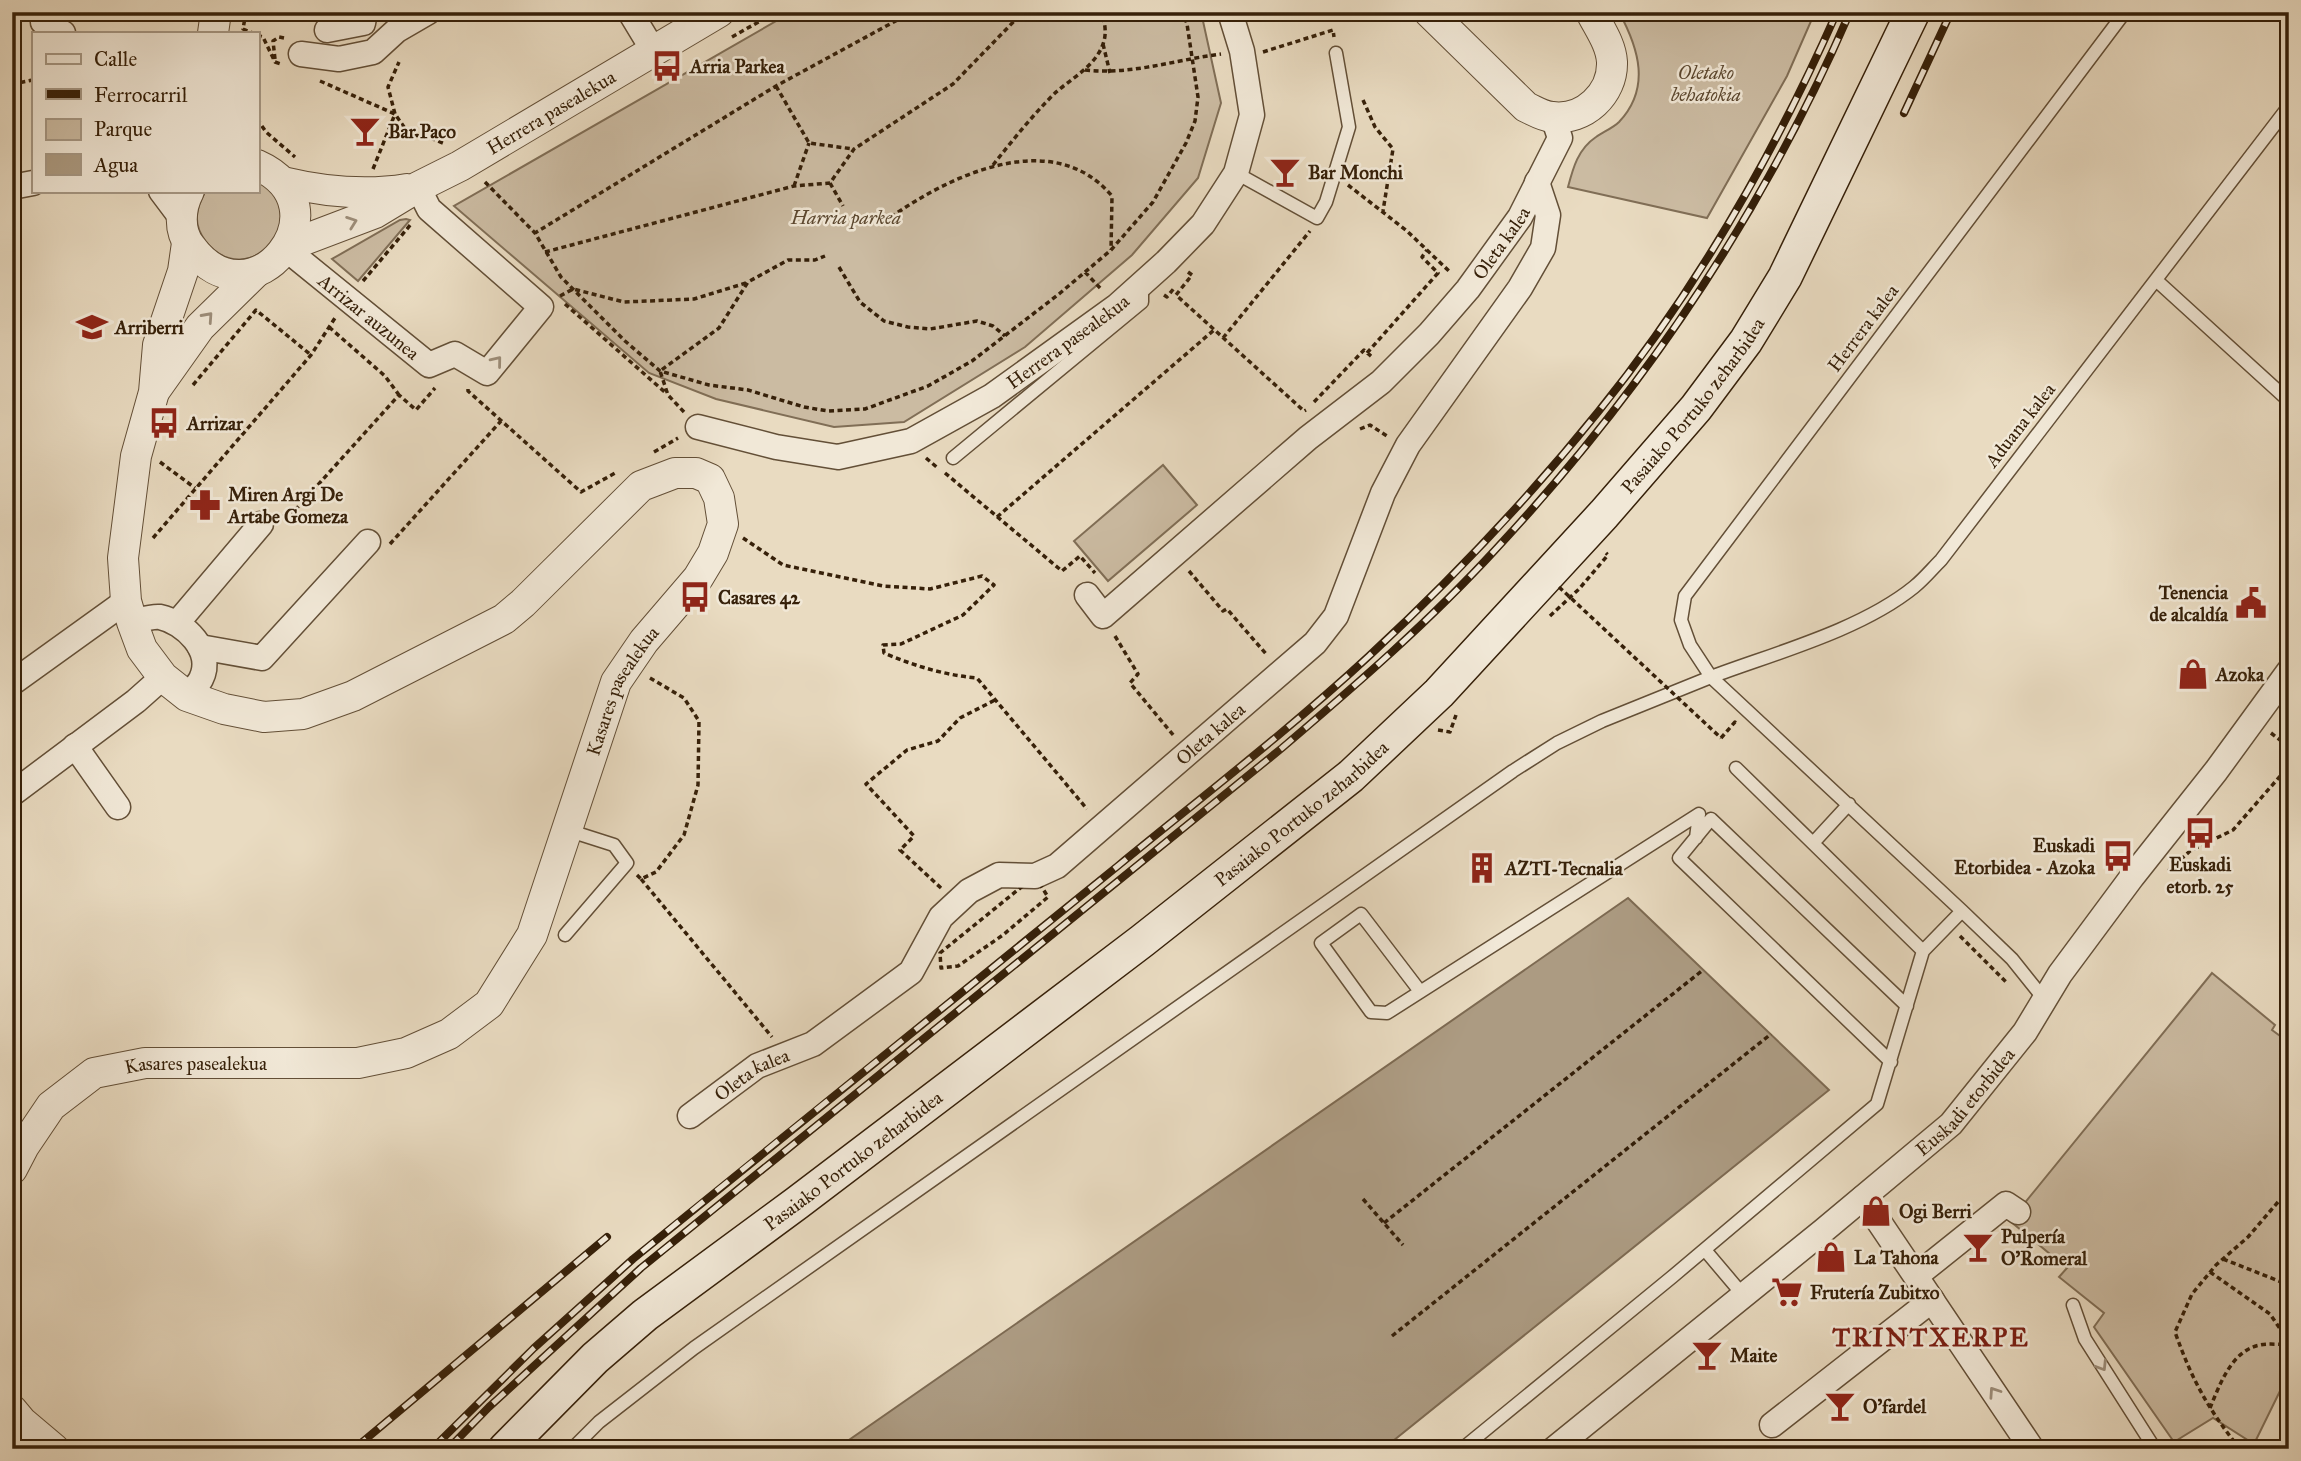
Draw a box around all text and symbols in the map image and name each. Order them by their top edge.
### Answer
legend [32,32,259,192]
text: Calle [94,46,137,72]
bus stop icon: Arria Parkea [650,49,684,83]
place label: Arria Parkea [688,55,785,78]
park label: Oletako behatokia [1670,61,1741,106]
street label: Herrera pasealekua [482,64,620,159]
text: Ferrocarril [94,82,188,108]
bar icon: Bar Paco [348,114,382,148]
text: Parque [94,116,153,142]
place label: Bar Paco [388,120,456,143]
text: Agua [93,152,138,178]
bar icon: Bar Monchi [1268,155,1302,189]
place label: Bar Monchi [1308,161,1404,184]
street label: Oleta kalea [1467,202,1535,284]
park label: Harria parkea [790,206,901,230]
one-way arrow [346,216,358,230]
street label: Arrizar auzunea [313,268,425,365]
street label: Herrera kalea [1823,279,1904,376]
street label: Herrera pasealekua [1002,289,1134,393]
school or university icon: Arriberri [75,310,109,344]
one-way arrow [200,312,212,325]
street label: Pasaiako Portuko zeharbidea [1616,313,1770,498]
place label: Arriberri [113,316,185,339]
one-way arrow [489,357,501,370]
street label: Aduana kalea [1979,377,2061,473]
bus stop icon: Arrizar [147,406,181,440]
place label: Arrizar [185,412,244,435]
place label: Miren Argi De Artabe Gomeza [226,483,349,528]
pharmacy icon: Miren Argi De Artabe Gomeza [188,488,222,522]
bus stop icon: Casares 42 [678,580,712,614]
place label: Tenencia de alcaldía [2149,581,2229,626]
place label: Casares 42 [718,586,800,610]
public building icon: Tenencia de alcaldía [2234,586,2268,620]
street label: Kasares pasealekua [581,620,664,758]
shop icon: Azoka [2176,657,2210,691]
place label: Azoka [2214,663,2265,686]
street label: Oleta kalea [1171,697,1250,770]
street label: Pasaiako Portuko zeharbidea [1209,735,1394,891]
bus stop icon: Euskadi etorb. 25 [2183,816,2217,850]
place label: Euskadi Etorbidea - Azoka [1954,834,2096,879]
bus stop icon: Euskadi Etorbidea - Azoka [2101,839,2135,873]
building icon: AZTI-Tecnalia [1465,851,1499,885]
place label: Euskadi etorb. 25 [2167,853,2234,898]
place label: AZTI-Tecnalia [1503,857,1624,880]
street label: Euskadi etorbidea [1911,1042,2020,1160]
street label: Oleta kalea [709,1043,793,1106]
street label: Kasares pasealekua [122,1051,268,1078]
street label: Pasaiako Portuko zeharbidea [759,1085,947,1235]
shop icon: Ogi Berri [1859,1194,1893,1228]
place label: Ogi Berri [1899,1200,1972,1224]
place label: Pulpería O'Romeral [2001,1225,2088,1270]
bar icon: Pulpería O'Romeral [1961,1230,1995,1264]
shop icon: La Tahona [1814,1240,1848,1274]
place label: La Tahona [1854,1246,1940,1269]
supermarket icon: Frutería Zubitxo [1770,1275,1804,1309]
place label: Frutería Zubitxo [1810,1281,1940,1304]
district label: TRINTXERPE [1831,1321,2030,1353]
bar icon: Maite [1690,1338,1724,1372]
place label: Maite [1730,1344,1777,1367]
one-way arrow [2094,1358,2107,1371]
one-way arrow [1990,1387,2002,1400]
bar icon: O'fardel [1823,1389,1857,1423]
place label: O'fardel [1863,1395,1927,1418]

